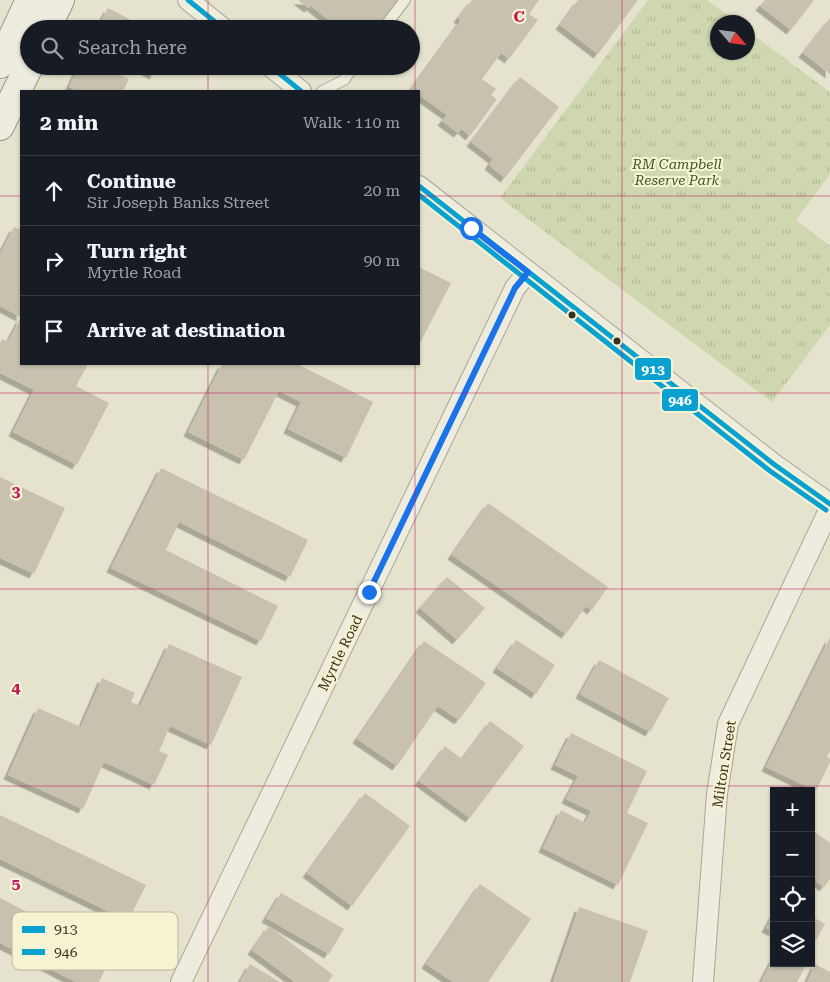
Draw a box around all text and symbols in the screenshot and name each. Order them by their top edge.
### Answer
text: C [513,7,525,26]
north arrow [710,15,755,60]
search box [20,20,420,75]
icon: search [38,34,66,62]
text: Search here [78,36,187,59]
text: 2 min [40,111,98,135]
text: Walk · 110 m [303,113,400,132]
park label: RM Campbell Reserve Park [631,156,722,188]
text: Continue [87,170,176,193]
icon: ahead [40,177,68,205]
text: 20 m [363,181,400,200]
text: Sir Joseph Banks Street [87,193,269,212]
route start [460,217,483,240]
text: Turn right [87,240,187,263]
icon: right [40,247,68,275]
text: 90 m [363,251,400,270]
text: Myrtle Road [87,263,182,282]
unlabelled marker [567,310,577,320]
icon: arrive [40,317,68,345]
text: Arrive at destination [87,319,285,342]
unlabelled marker [612,336,622,346]
line badge: 913 [634,357,672,381]
text: 913 [641,361,665,377]
line badge: 946 [661,388,699,412]
text: 946 [668,392,692,408]
text: 3 [12,482,21,501]
route end [358,581,381,604]
street label: Myrtle Road [315,612,365,694]
text: 4 [12,678,21,697]
street label: Milton Street [709,719,739,809]
map controls [770,787,815,967]
button: + [770,787,815,832]
button: − [770,832,815,877]
text: 5 [12,874,21,893]
button: locate [770,877,815,922]
legend [12,912,178,970]
text: 913 [54,921,78,937]
button: layers [770,922,815,967]
text: 946 [54,944,78,960]

